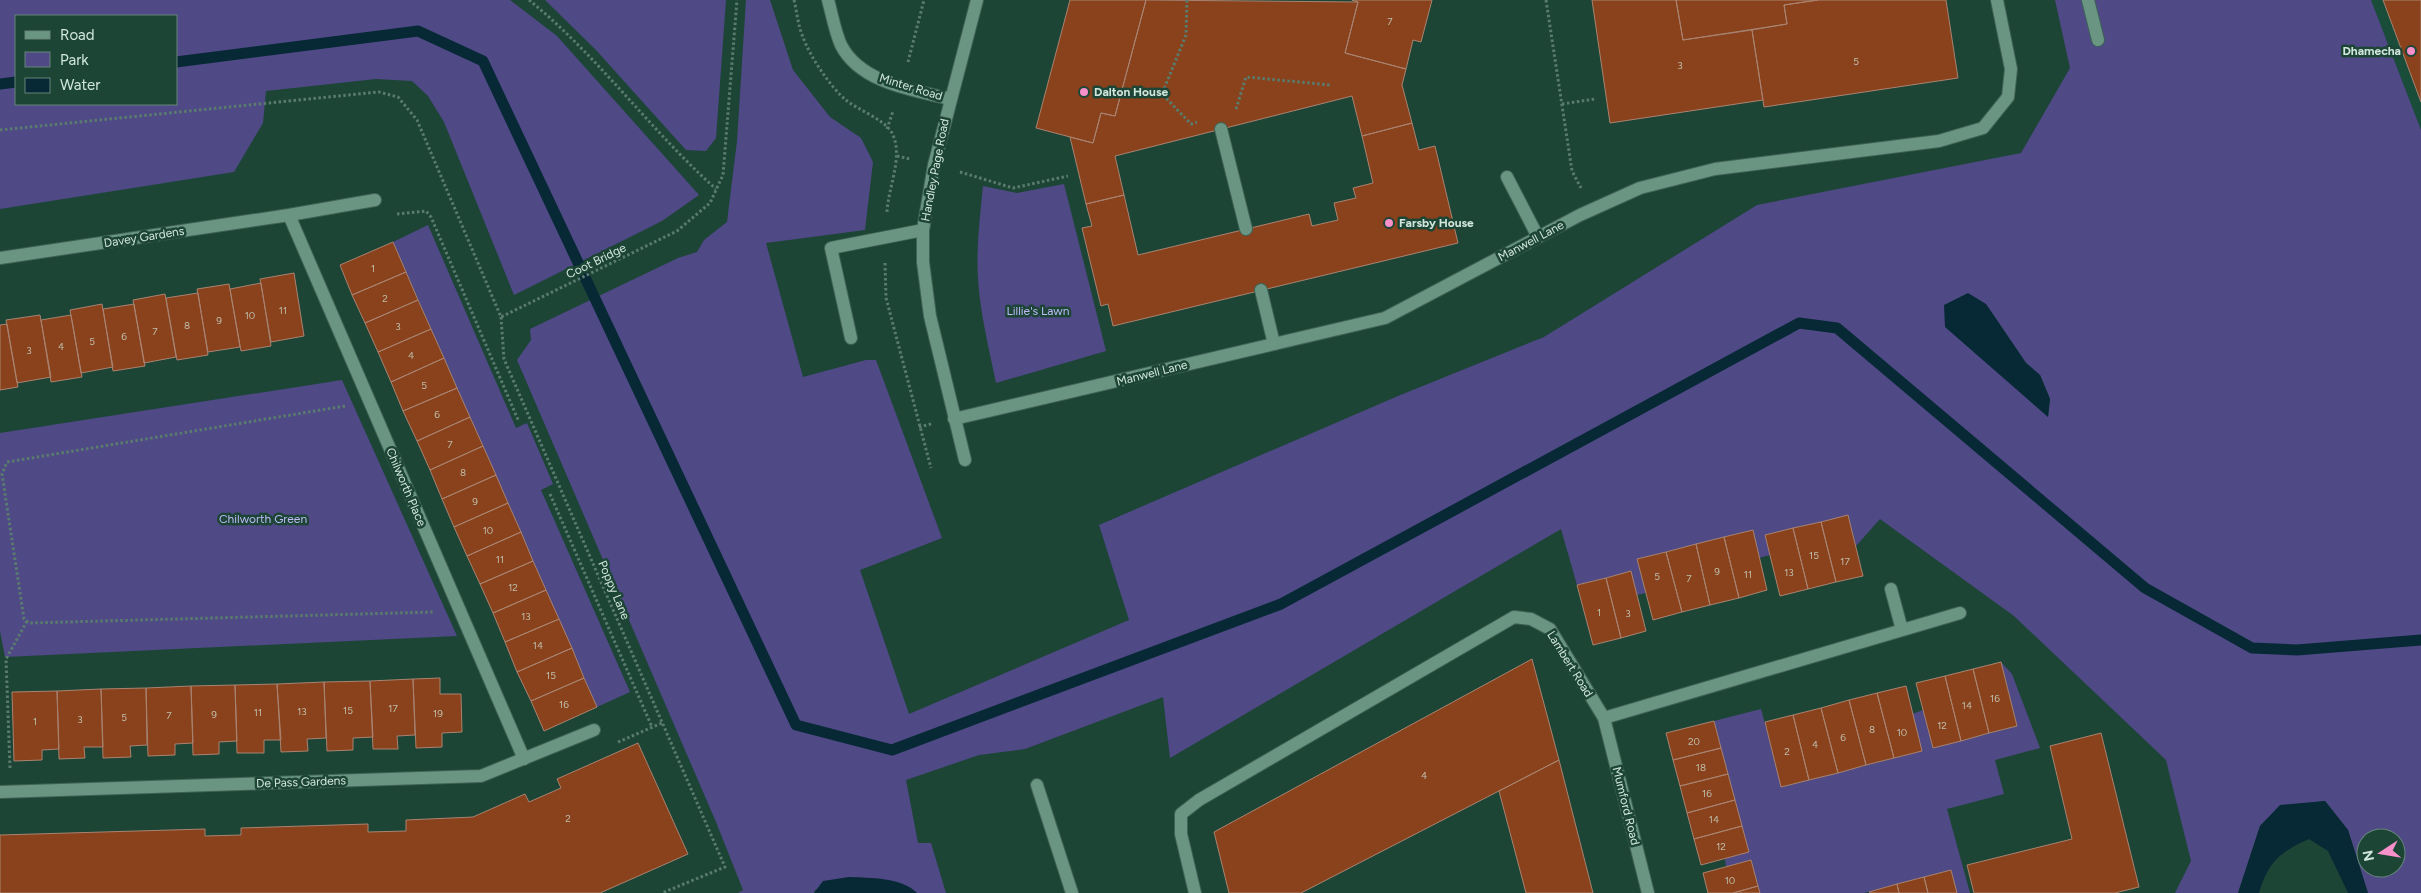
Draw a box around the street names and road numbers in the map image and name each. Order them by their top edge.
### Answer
street label: Minter Road [878,71,944,103]
street label: Handley Page Road [918,117,952,223]
street label: Manwell Lane [1496,218,1567,264]
street label: Davey Gardens [103,224,186,250]
street label: Coot Bridge [564,240,629,282]
street label: Manwell Lane [1115,357,1189,389]
street label: Chilworth Place [383,446,429,529]
street label: Poppy Lane [595,558,633,622]
street label: Lambert Road [1544,628,1596,700]
street label: Mumford Road [1610,765,1642,847]
street label: De Pass Gardens [256,773,347,791]

